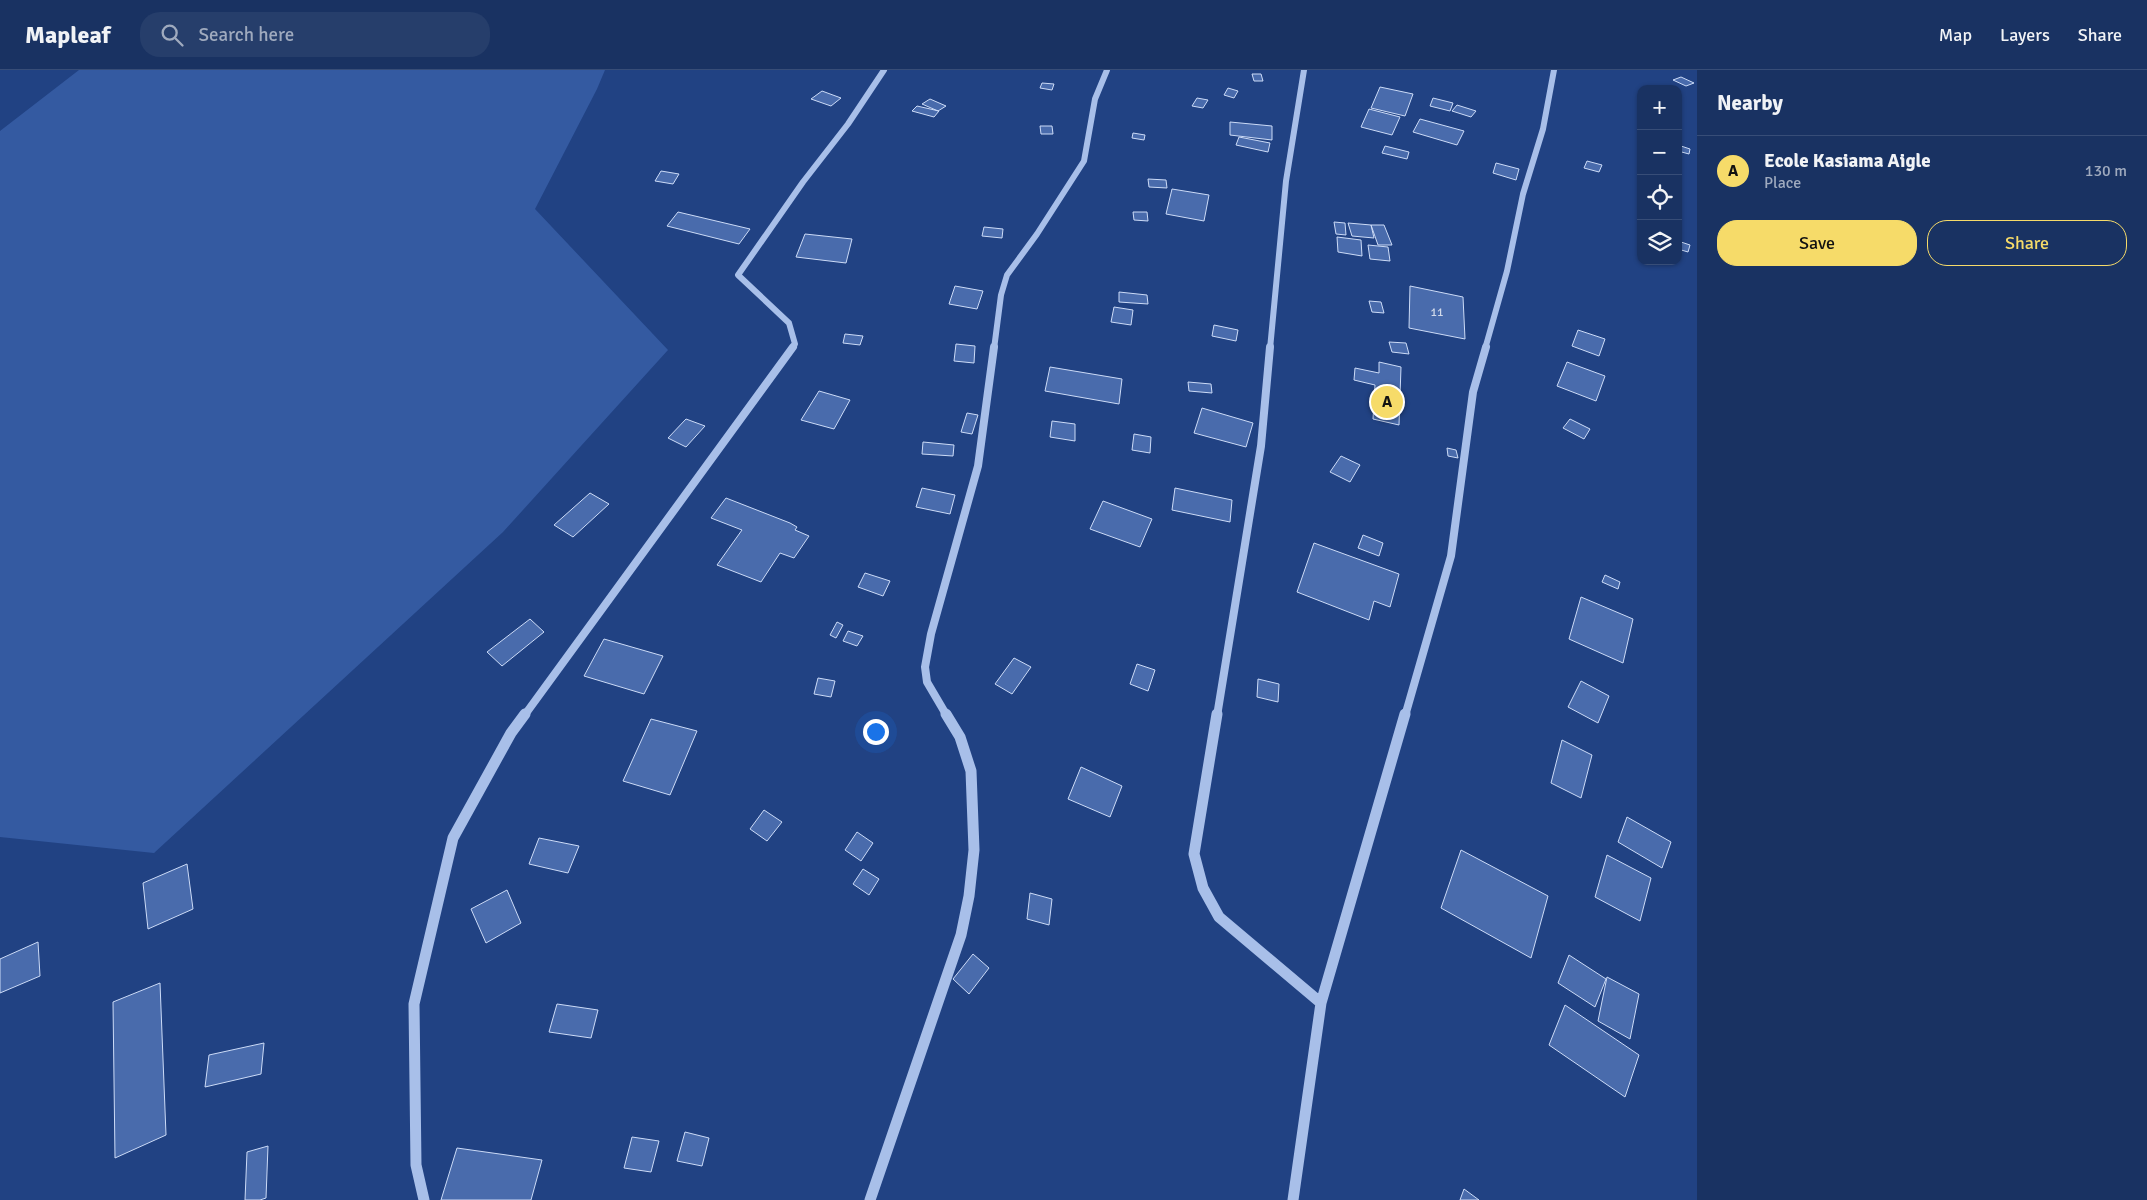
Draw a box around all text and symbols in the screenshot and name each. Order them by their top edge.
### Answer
search box [140,12,490,57]
text: Mapleaf [25,20,110,50]
icon: search [158,21,186,49]
text: Search here [198,23,294,47]
text: Map [1939,24,1972,46]
text: Layers [2000,24,2050,46]
text: Share [2078,24,2122,46]
map controls [1637,85,1682,265]
button: + [1637,85,1682,130]
text: Nearby [1717,90,1783,116]
button: − [1637,130,1682,175]
text: Ecole Kasiama Aigle [1764,149,1931,173]
text: A [1728,161,1738,181]
text: 130 m [2085,161,2127,181]
text: Place [1764,173,1801,193]
button: locate [1637,175,1682,220]
button: layers [1637,220,1682,265]
button: Save [1717,220,1917,266]
button: Share [1927,220,2127,266]
house number: 11 [1431,305,1443,320]
pin: A [1371,383,1403,421]
your location [863,719,889,745]

